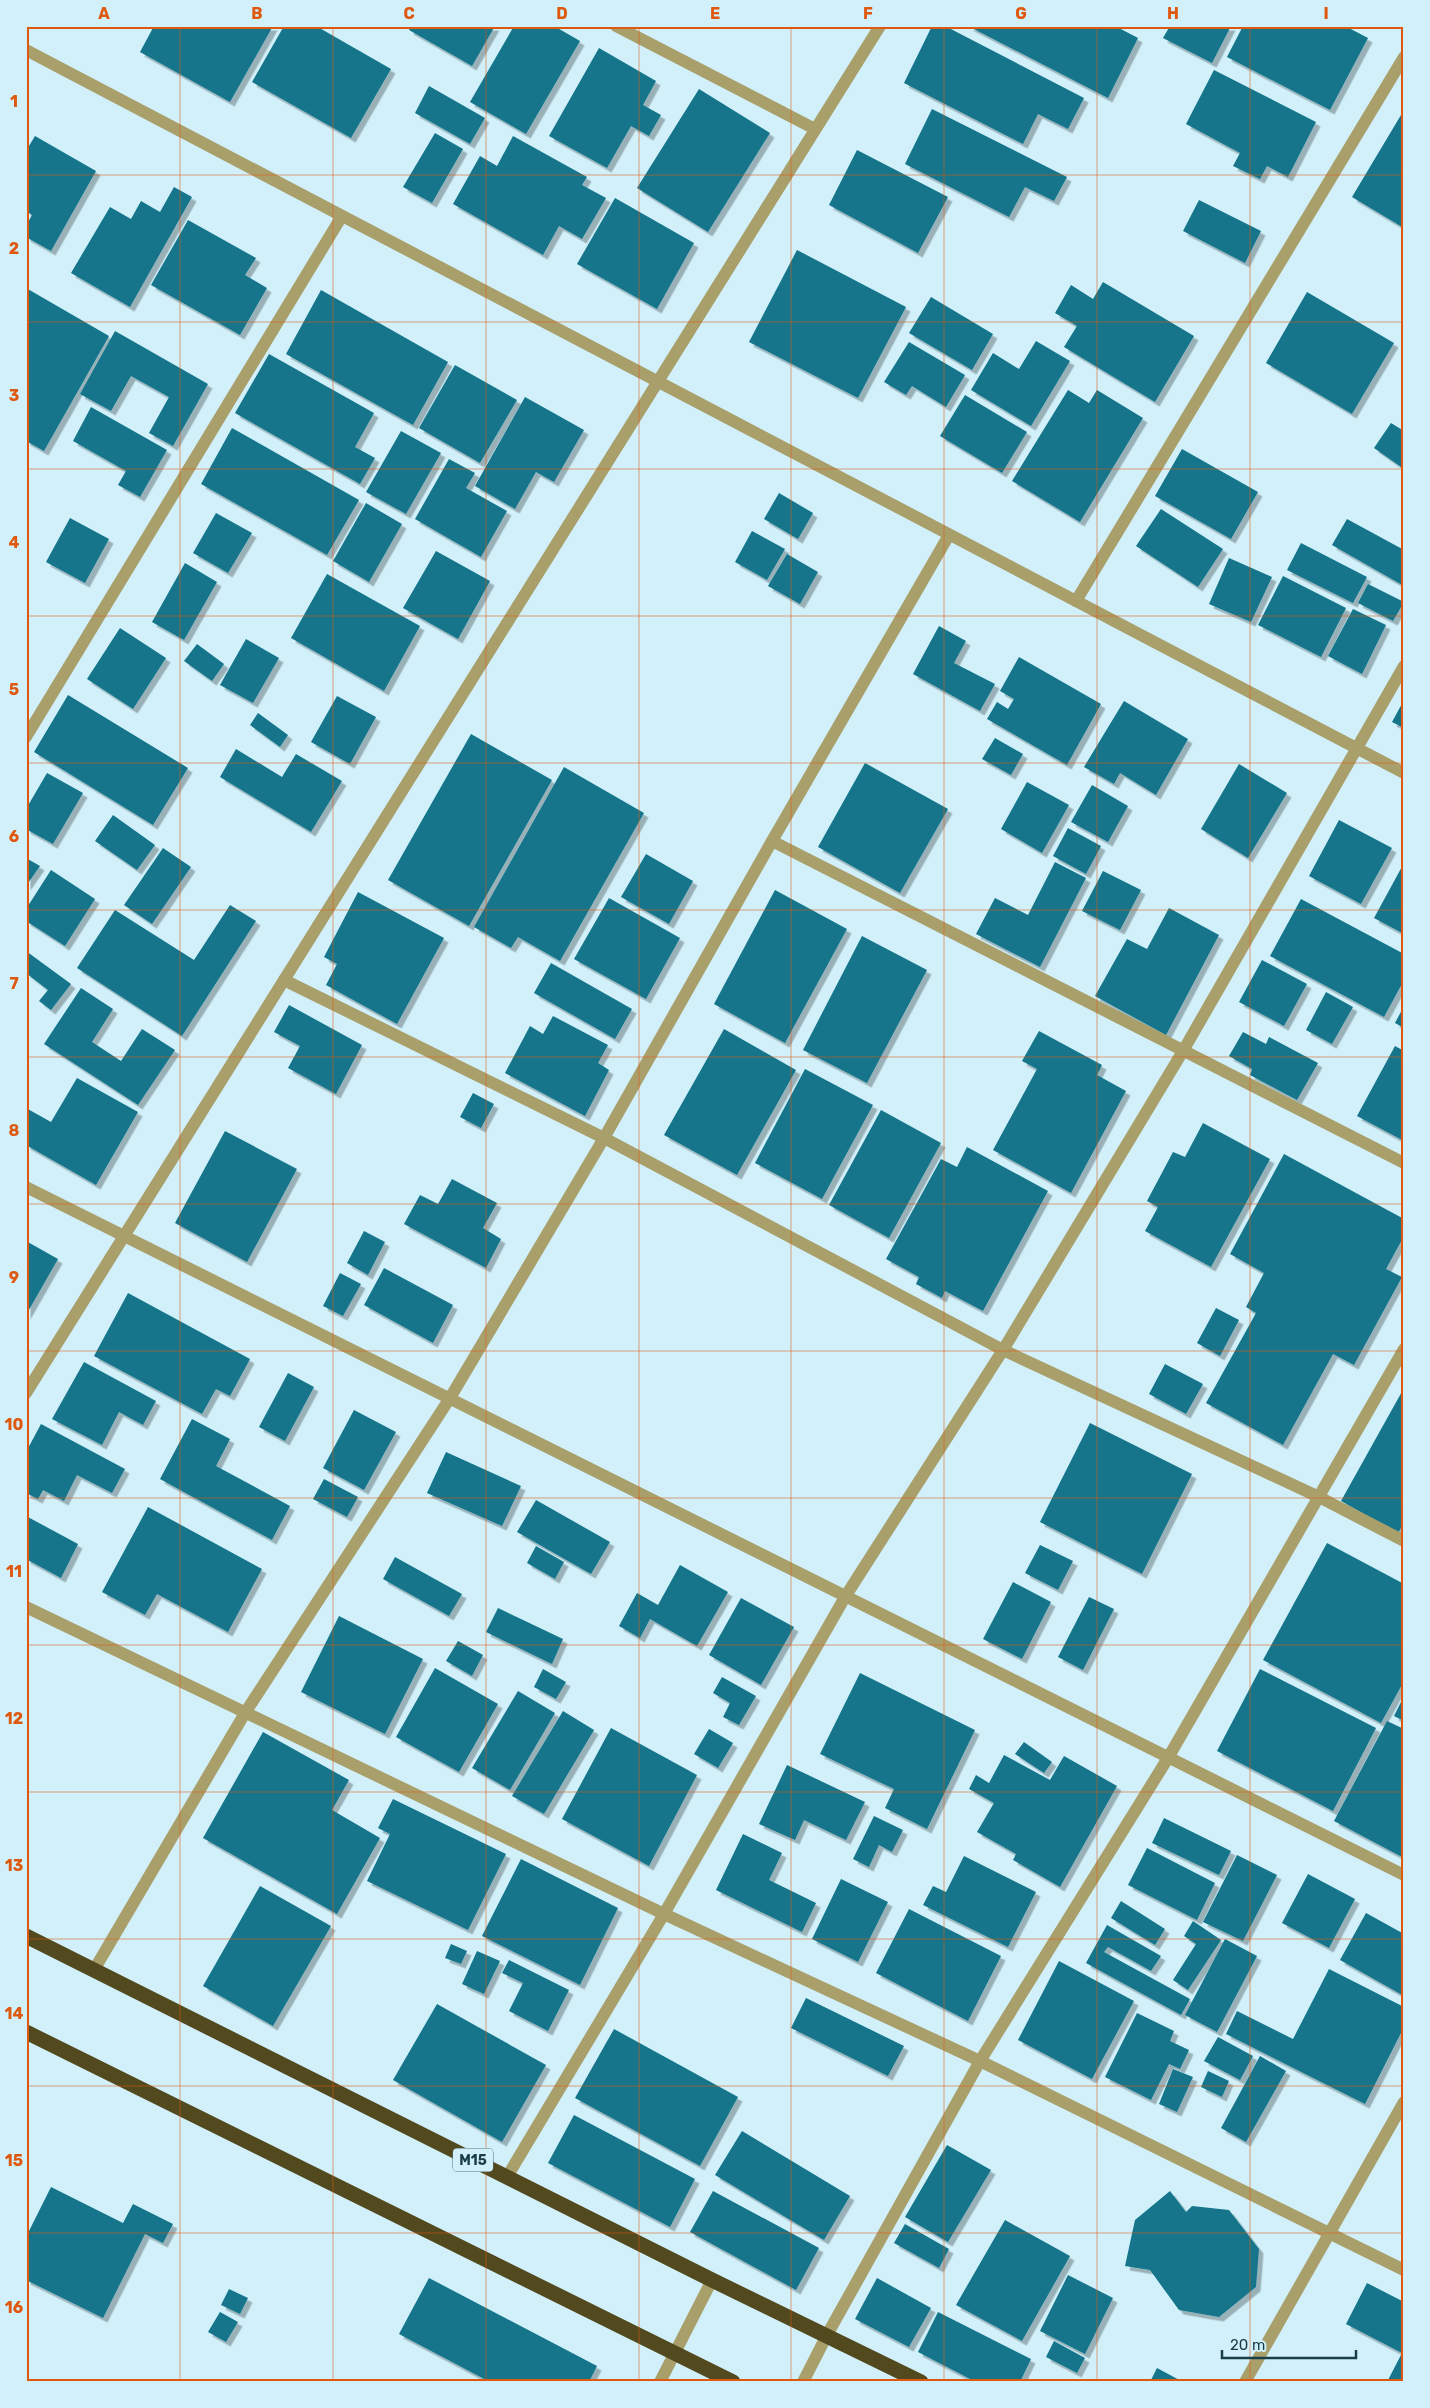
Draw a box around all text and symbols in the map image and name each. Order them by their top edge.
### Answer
text: A [98,4,110,23]
text: B [251,4,263,23]
text: C [403,4,415,23]
text: D [556,4,568,23]
text: E [710,4,720,23]
text: F [863,4,873,23]
text: G [1015,4,1027,23]
text: H [1167,4,1179,23]
text: I [1323,4,1329,23]
text: 1 [10,92,18,111]
text: 2 [9,239,19,258]
text: 3 [9,386,19,405]
text: 4 [9,533,20,552]
text: 5 [9,680,19,699]
text: 6 [9,827,19,846]
text: 7 [9,974,19,993]
text: 8 [9,1121,20,1140]
text: 9 [9,1268,19,1287]
text: 10 [5,1415,24,1434]
text: 11 [6,1562,22,1581]
text: 12 [5,1709,23,1728]
text: 13 [5,1856,23,1875]
text: 14 [5,2004,24,2023]
road number: M15 [453,2148,493,2172]
text: 15 [5,2151,23,2170]
text: 16 [5,2298,23,2317]
scale bar [1222,2328,1356,2360]
text: 20 m [1230,2336,1265,2354]

